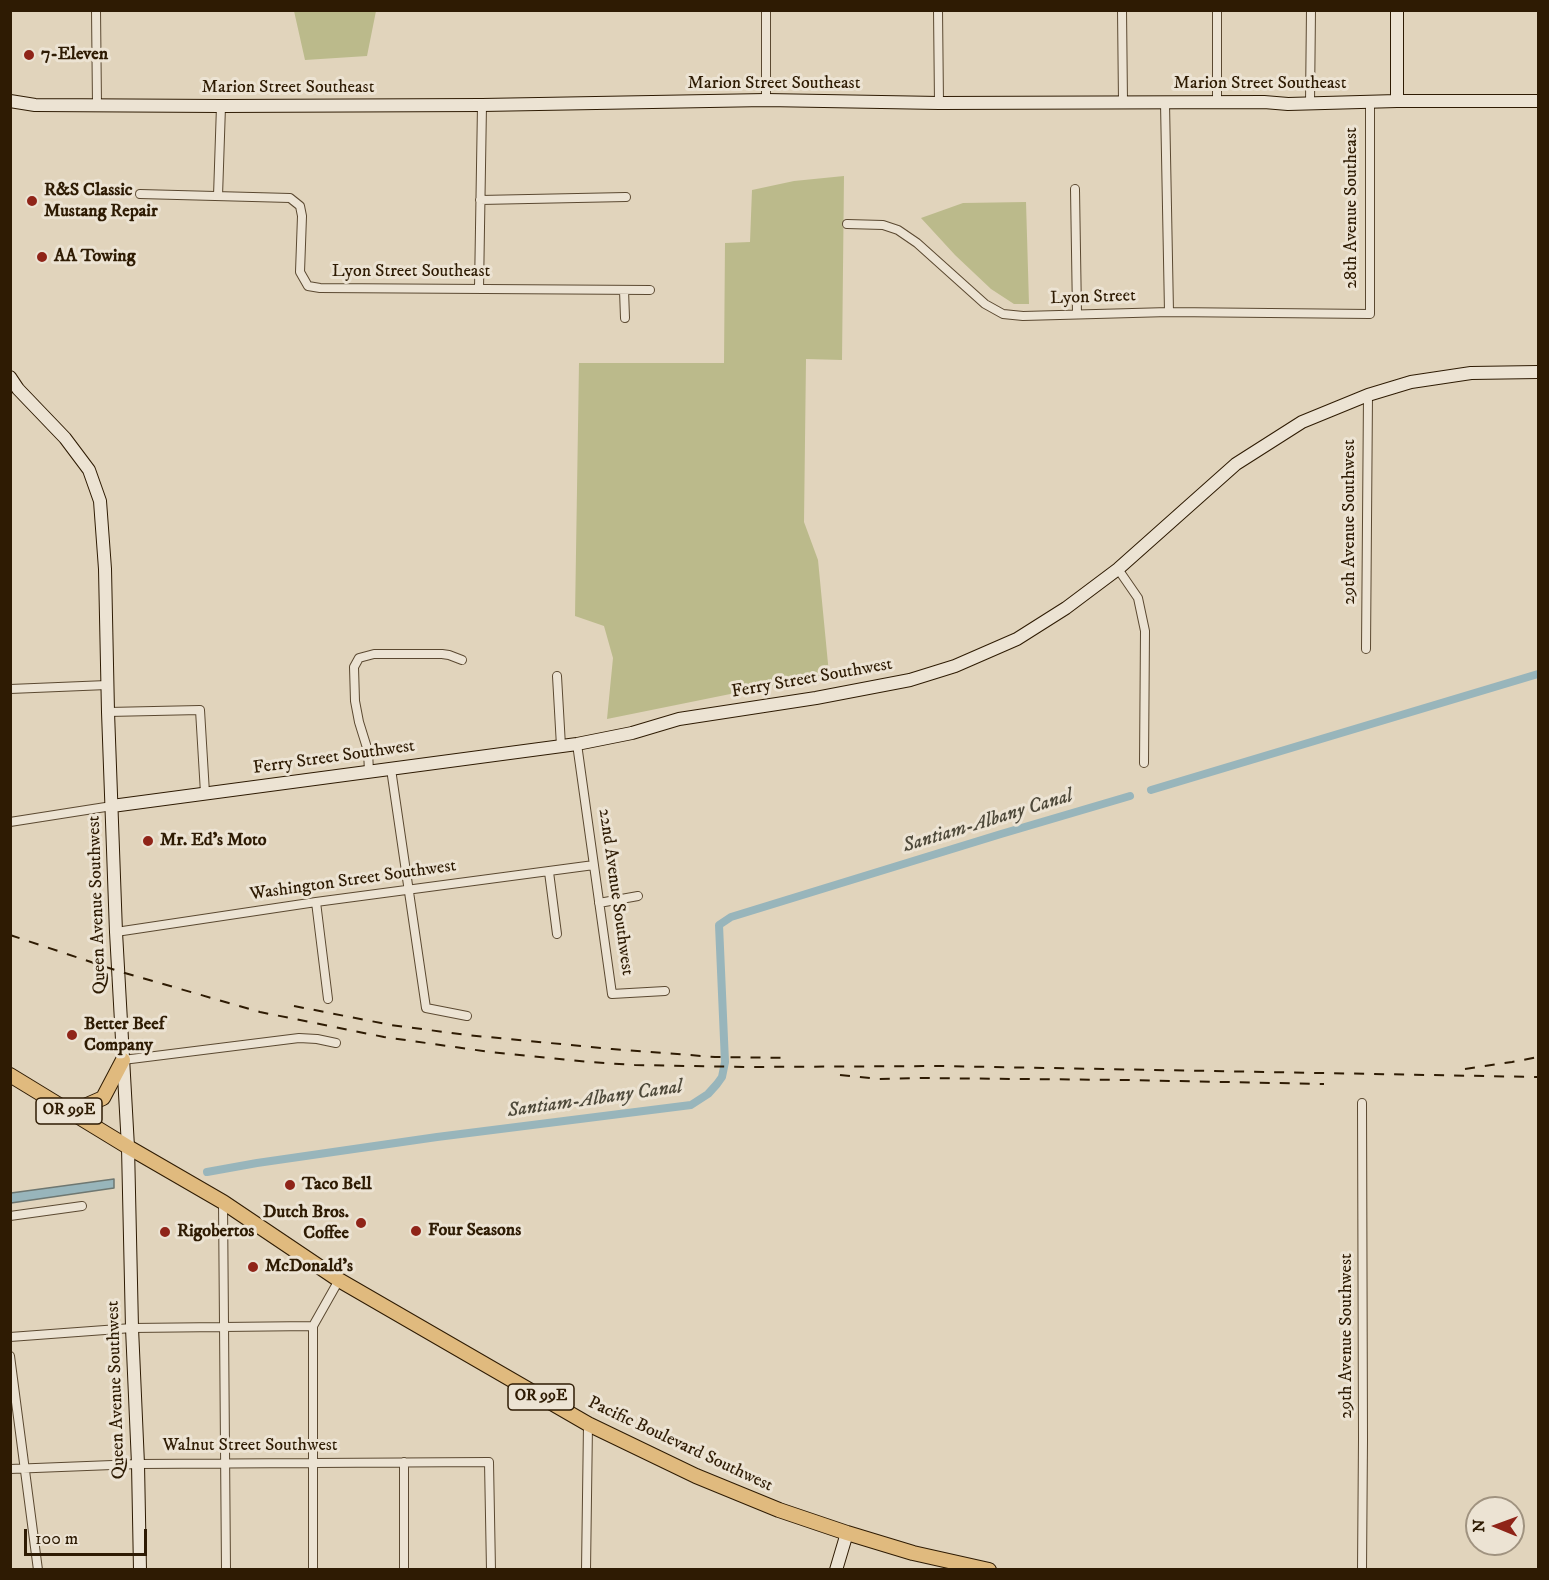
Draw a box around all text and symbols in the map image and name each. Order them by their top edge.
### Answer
place label: 7-Eleven [41,44,108,66]
marker: 7-Eleven [22,48,36,62]
street label: Marion Street Southeast [688,73,860,95]
street label: Marion Street Southeast [1174,73,1346,95]
street label: Marion Street Southeast [202,77,374,99]
street label: 28th Avenue Southeast [1341,127,1363,289]
place label: R&S Classic Mustang Repair [44,180,158,222]
marker: R&S Classic Mustang Repair [25,194,39,208]
place label: AA Towing [54,246,136,268]
marker: AA Towing [35,250,49,264]
street label: Lyon Street Southeast [332,261,490,283]
street label: Lyon Street [1050,286,1136,310]
street label: 29th Avenue Southwest [1339,439,1361,605]
street label: Ferry Street Southwest [730,654,894,704]
street label: Ferry Street Southwest [252,736,416,780]
water label: Santiam-Albany Canal [900,785,1076,859]
street label: 22nd Avenue Southwest [593,807,637,977]
street label: Queen Avenue Southwest [84,815,112,995]
place label: Mr. Ed's Moto [160,830,266,852]
marker: Mr. Ed's Moto [141,834,155,848]
street label: Washington Street Southwest [248,856,458,906]
place label: Better Beef Company [84,1014,164,1056]
marker: Better Beef Company [65,1028,79,1042]
water label: Santiam-Albany Canal [506,1076,684,1124]
road number: OR 99E [36,1098,102,1124]
place label: Taco Bell [302,1174,372,1196]
marker: Taco Bell [283,1178,297,1192]
place label: Dutch Bros. Coffee [263,1202,349,1244]
marker: Dutch Bros. Coffee [354,1216,368,1230]
place label: Four Seasons [428,1220,521,1242]
place label: Rigobertos [177,1221,254,1243]
marker: Four Seasons [409,1224,423,1238]
marker: Rigobertos [158,1225,172,1239]
street label: 29th Avenue Southwest [1336,1253,1358,1419]
place label: McDonald's [265,1256,353,1278]
marker: McDonald's [246,1260,260,1274]
street label: Queen Avenue Southwest [103,1300,131,1480]
road number: OR 99E [508,1384,574,1410]
street label: Pacific Boulevard Southwest [584,1393,776,1497]
street label: Walnut Street Southwest [162,1435,338,1457]
north arrow [1465,1496,1525,1556]
scale bar [27,1517,150,1555]
text: N [1469,1519,1489,1532]
text: 100 m [35,1528,78,1550]

